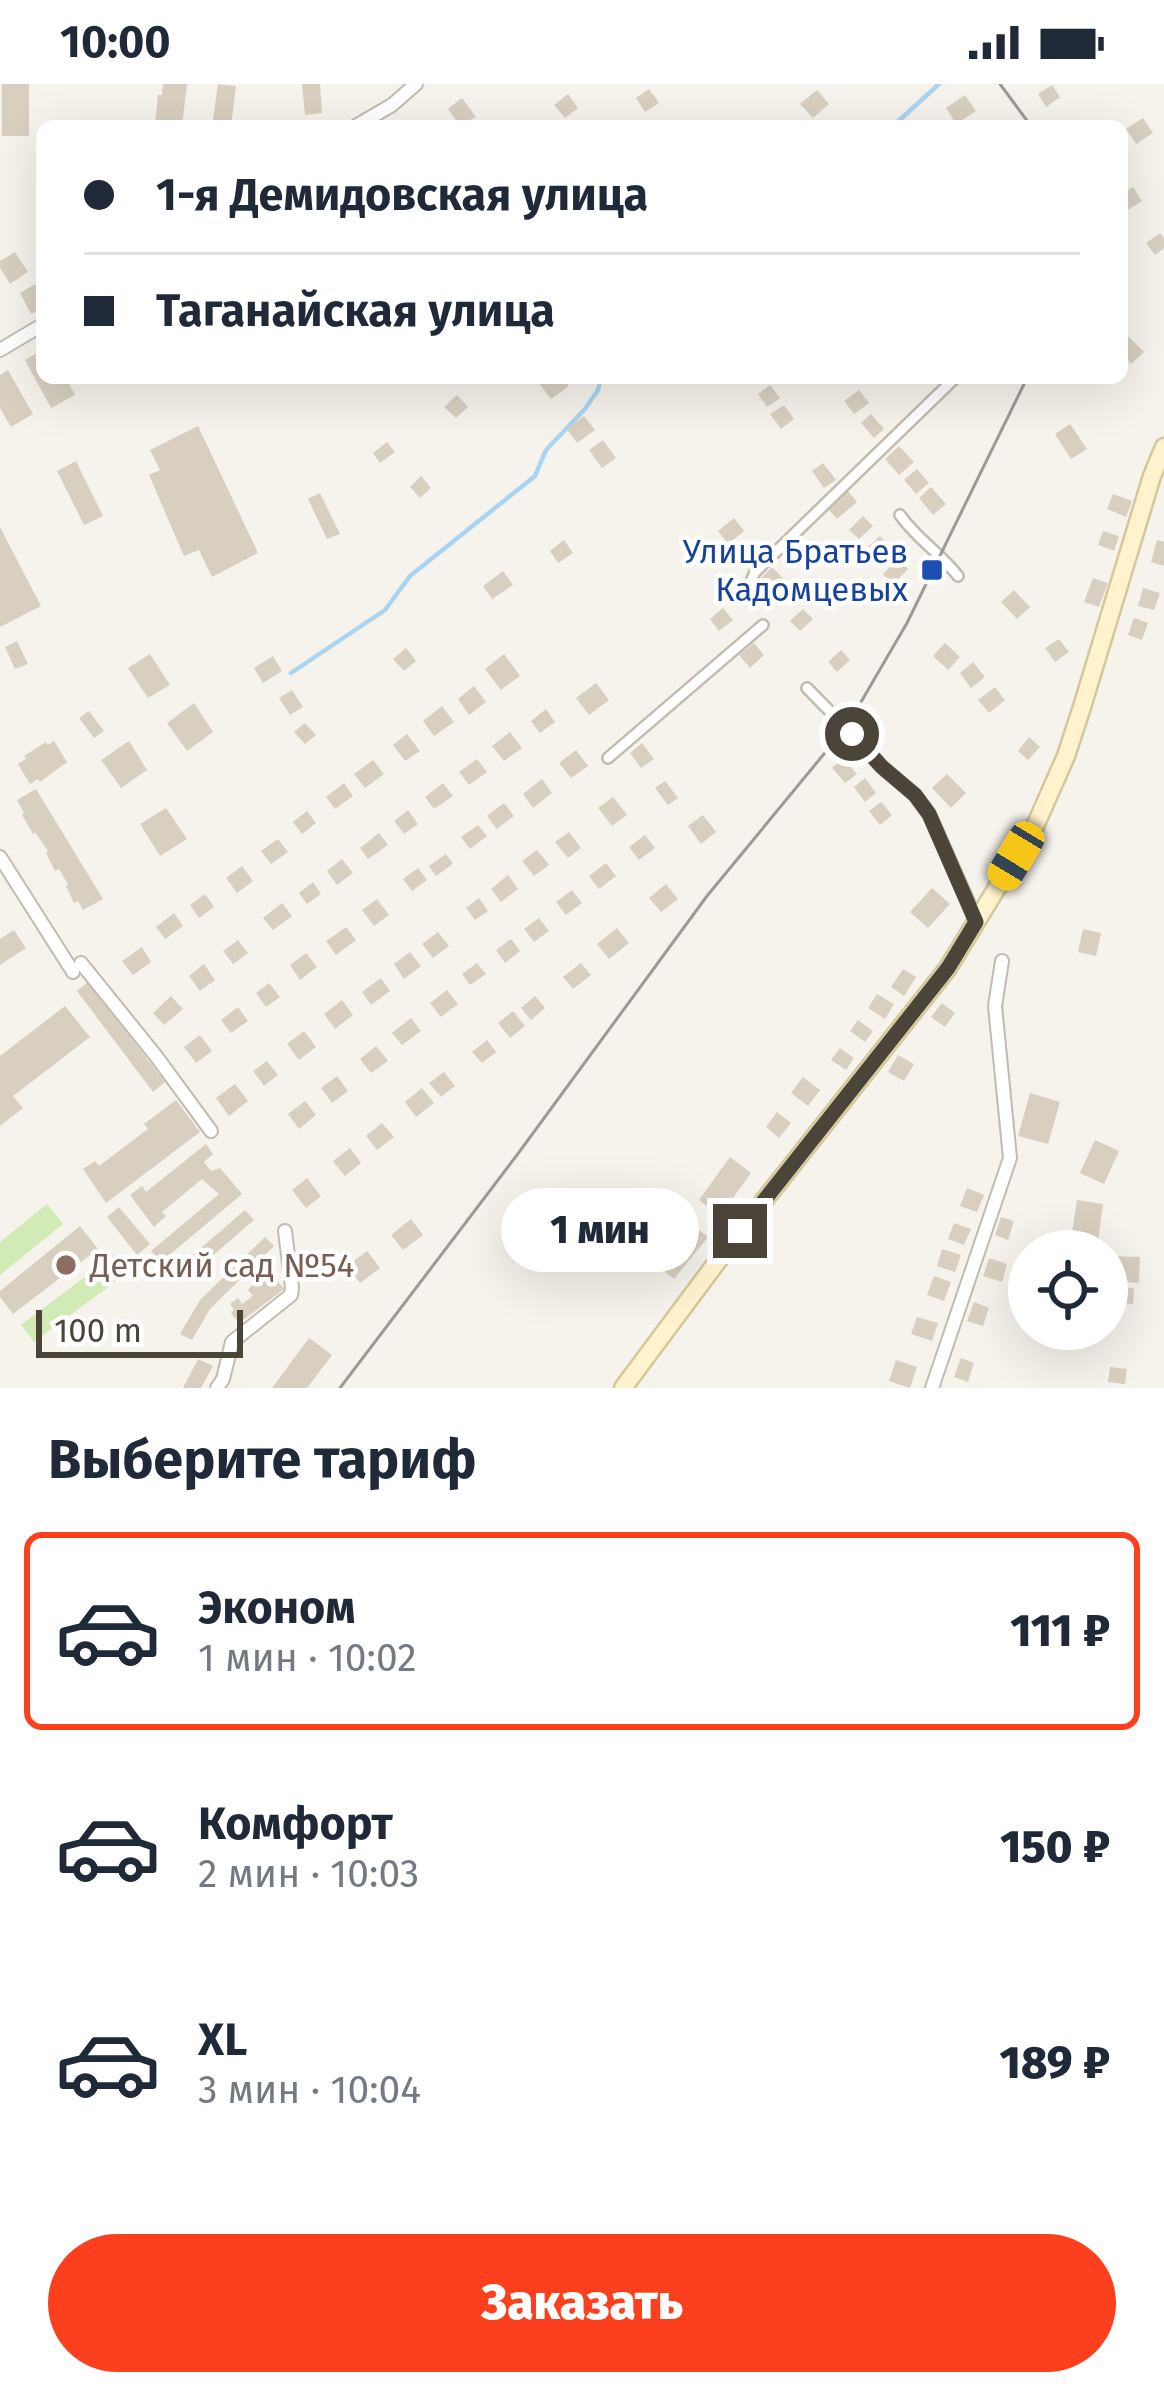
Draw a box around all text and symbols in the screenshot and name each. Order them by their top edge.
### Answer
text: 10:00 [60,15,171,69]
text: 1-я Демидовская улица [156,168,648,222]
text: Таганайская улица [156,284,555,338]
place label: Улица Братьев Кадомцевых [683,532,908,610]
marker: Улица Братьев Кадомцевых [919,557,945,583]
route start [825,707,879,761]
car [982,816,1050,896]
callout: 1 мин [500,1189,698,1273]
route end [713,1204,767,1258]
text: 1 мин [550,1207,650,1253]
map controls [1008,1230,1128,1350]
button: locate [1008,1230,1128,1350]
place label: Детский сад №54 [89,1246,354,1286]
marker: Детский сад №54 [53,1252,79,1278]
scale bar [36,1304,243,1357]
text: 100 m [54,1311,142,1351]
text: Выберите тариф [48,1428,476,1492]
icon: car [54,1577,162,1685]
text: Эконом [198,1581,356,1635]
text: 111 ₽ [1010,1604,1110,1658]
text: 1 мин · 10:02 [198,1635,417,1681]
icon: car [54,1793,162,1901]
text: Комфорт [198,1797,393,1851]
text: 150 ₽ [1000,1820,1110,1874]
text: 2 мин · 10:03 [198,1851,419,1897]
icon: car [54,2009,162,2117]
text: XL [198,2013,247,2067]
text: 189 ₽ [1000,2036,1110,2090]
text: 3 мин · 10:04 [198,2067,421,2113]
button: Заказать [48,2234,1116,2372]

